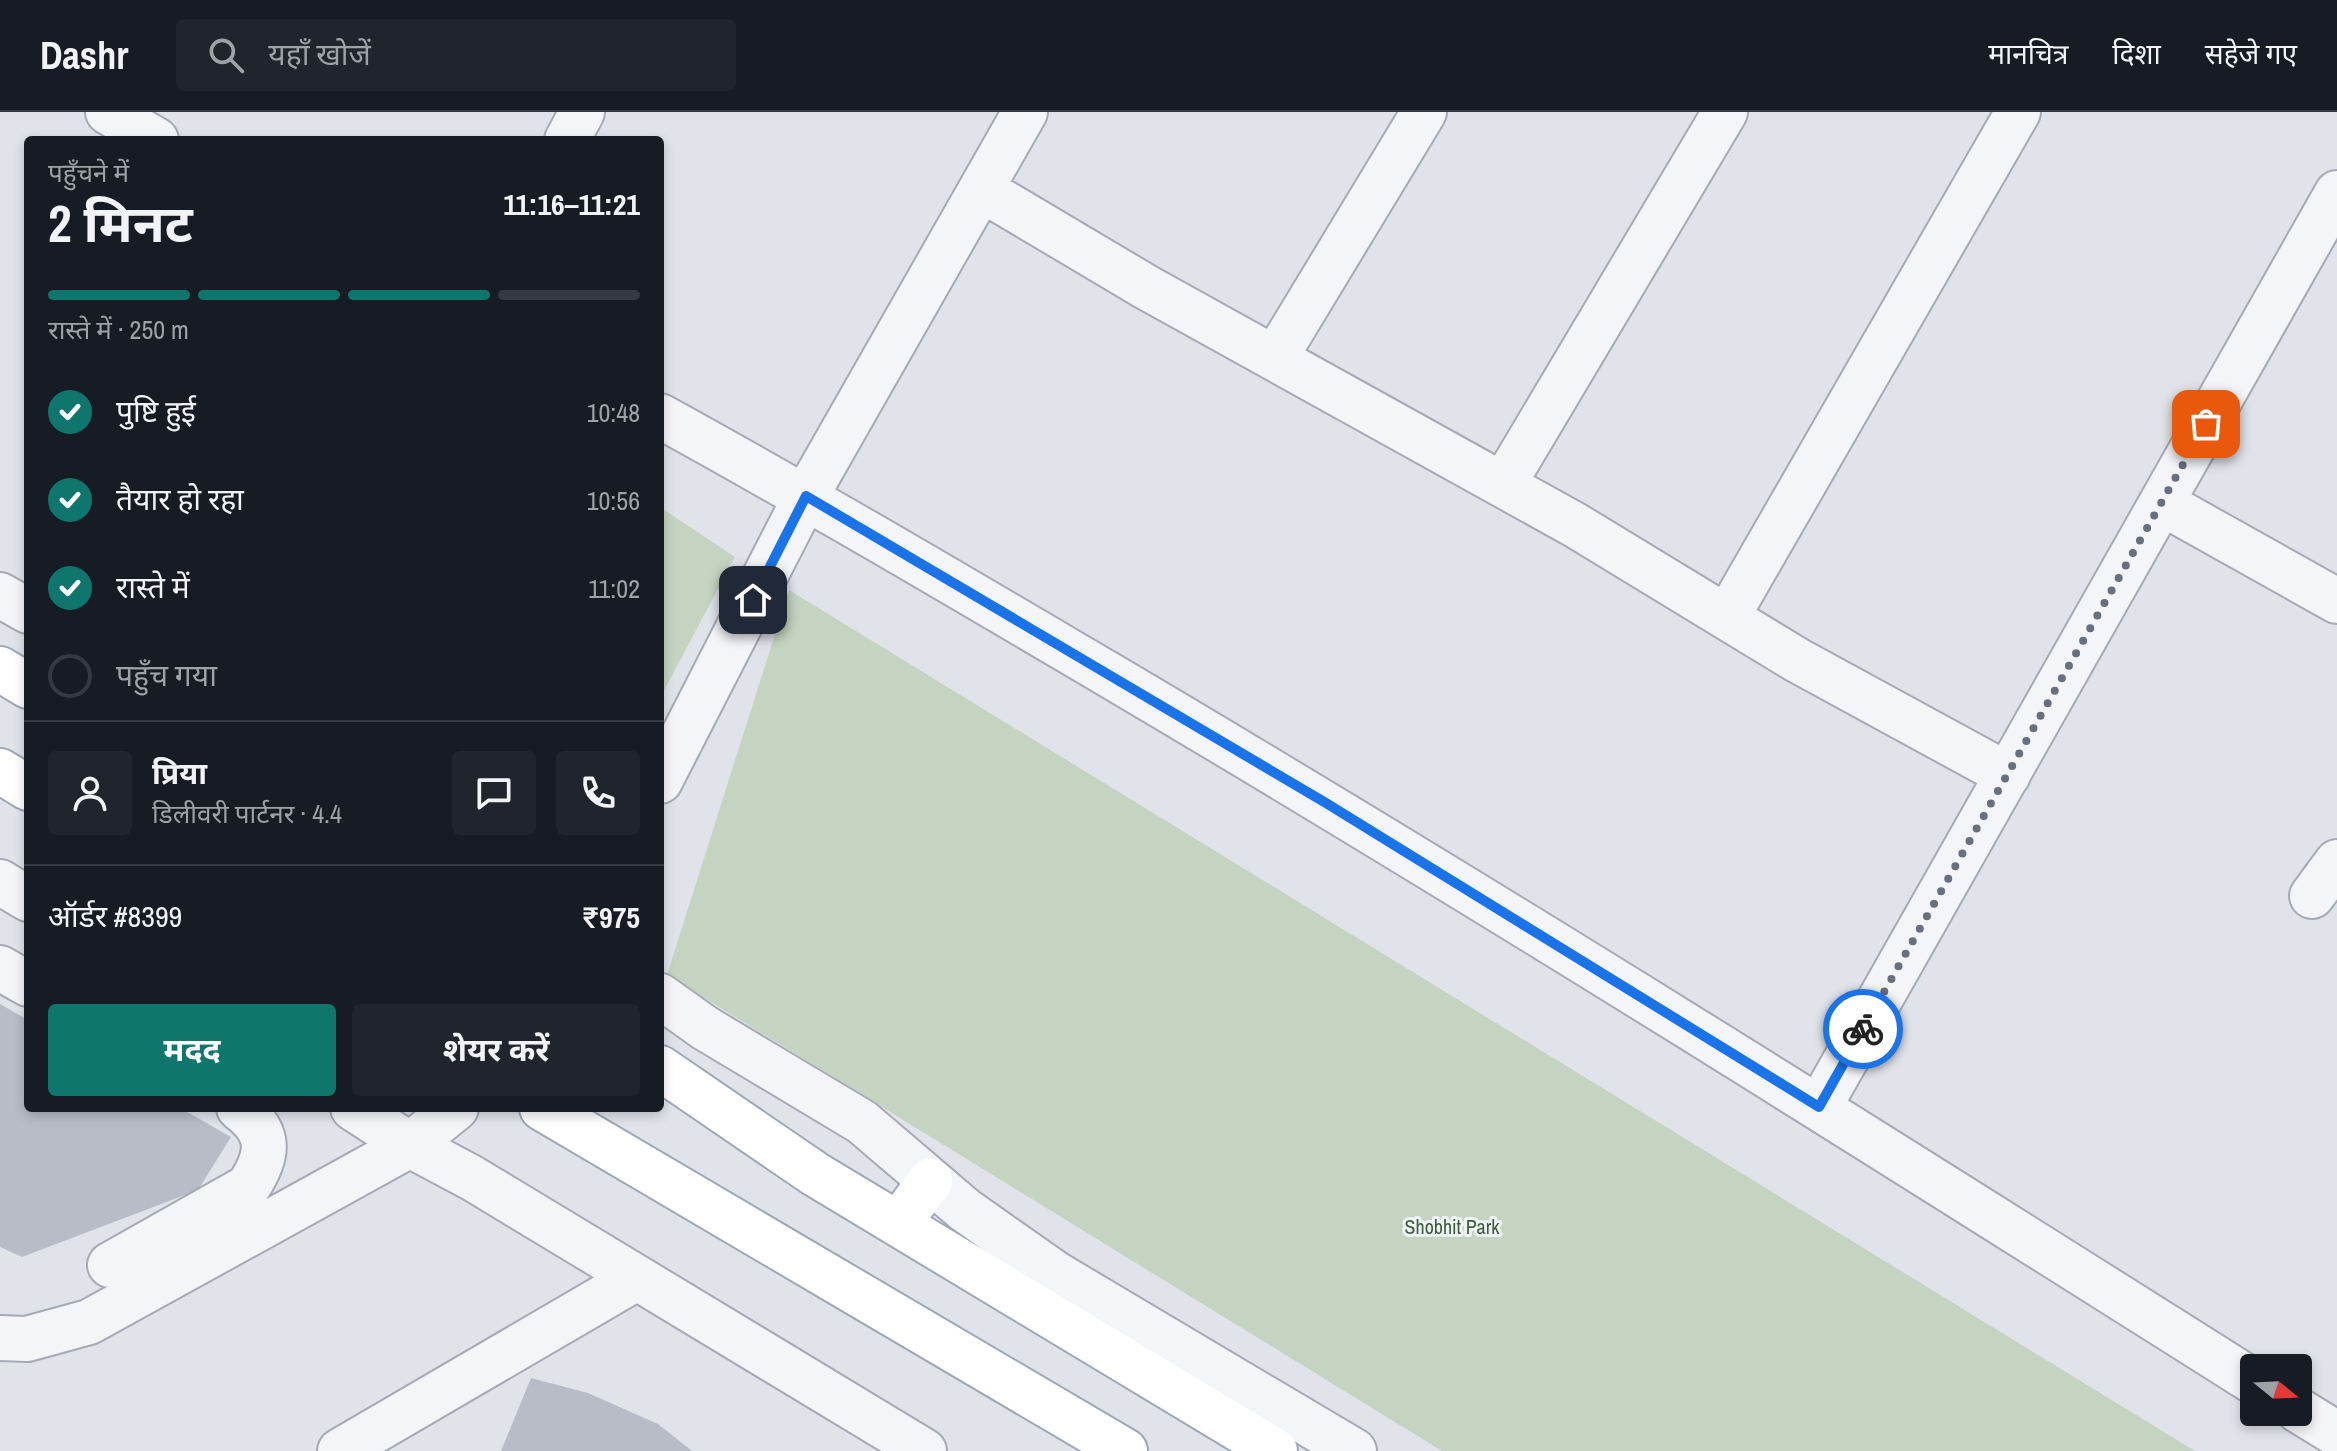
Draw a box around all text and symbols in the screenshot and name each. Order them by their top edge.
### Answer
search box [176,19,736,91]
text: Dashr [40,30,128,81]
icon: search [204,33,248,77]
text: यहाँ खोजें [268,34,371,74]
text: मानचित्र [1988,35,2068,73]
text: दिशा [2112,35,2161,73]
text: सहेजे गए [2205,35,2297,73]
text: पहुँचने में [48,155,129,190]
text: 11:16–11:21 [503,184,640,224]
text: 2 मिनट [48,188,193,258]
text: रास्ते में · 250 m [48,312,189,347]
icon: check [48,390,92,434]
pin [2172,390,2240,458]
text: पुष्टि हुई [116,391,196,431]
text: 10:48 [587,395,640,430]
icon: bag [2184,402,2228,446]
icon: check [48,478,92,522]
text: तैयार हो रहा [116,479,244,519]
text: 10:56 [587,483,640,518]
icon: check [48,566,92,610]
pin [719,566,787,634]
text: रास्ते में [116,567,190,607]
text: 11:02 [588,571,640,606]
icon: home [731,578,775,622]
text: पहुँच गया [116,655,217,695]
button: person [48,751,132,835]
button: chat [452,751,536,835]
button: phone [556,751,640,835]
text: प्रिया [152,753,207,793]
text: डिलीवरी पार्टनर · 4.4 [152,796,342,831]
text: ऑर्डर #8399 [48,896,182,936]
text: ₹975 [582,897,640,937]
courier [1823,989,1903,1069]
button: मदद [48,1004,336,1096]
button: शेयर करें [352,1004,640,1096]
icon: bike [1841,1007,1885,1051]
park label: Shobhit Park [1405,1213,1500,1240]
north arrow [2240,1354,2312,1426]
map controls [2240,1354,2312,1426]

